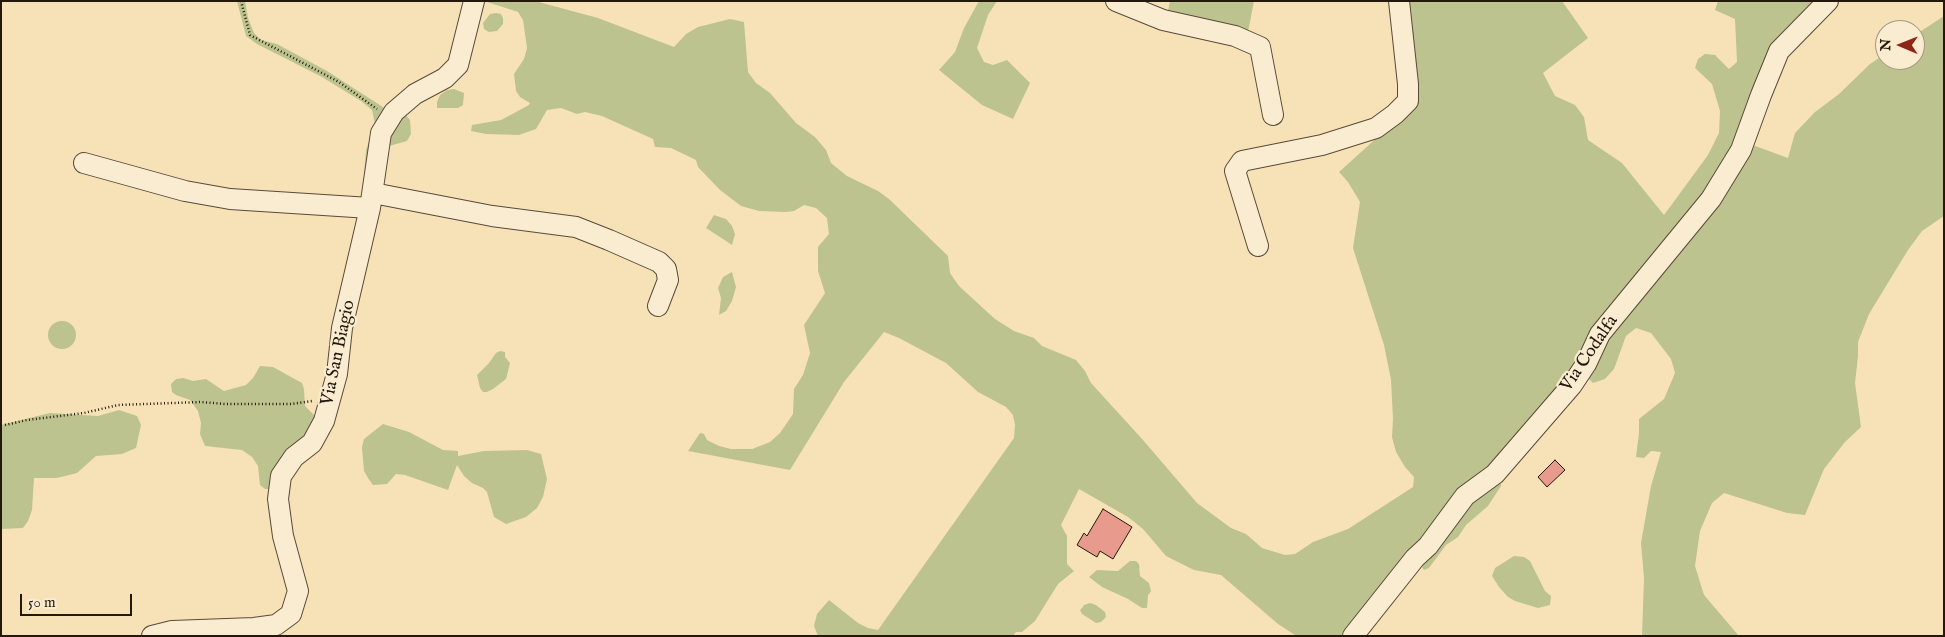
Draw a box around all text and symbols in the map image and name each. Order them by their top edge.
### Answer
north arrow [1875,20,1925,70]
text: N [1877,39,1895,51]
street label: Via San Biagio [317,298,361,408]
street label: Via Codalfa [1557,312,1623,396]
scale bar [22,584,135,616]
text: 50 m [28,593,56,612]

